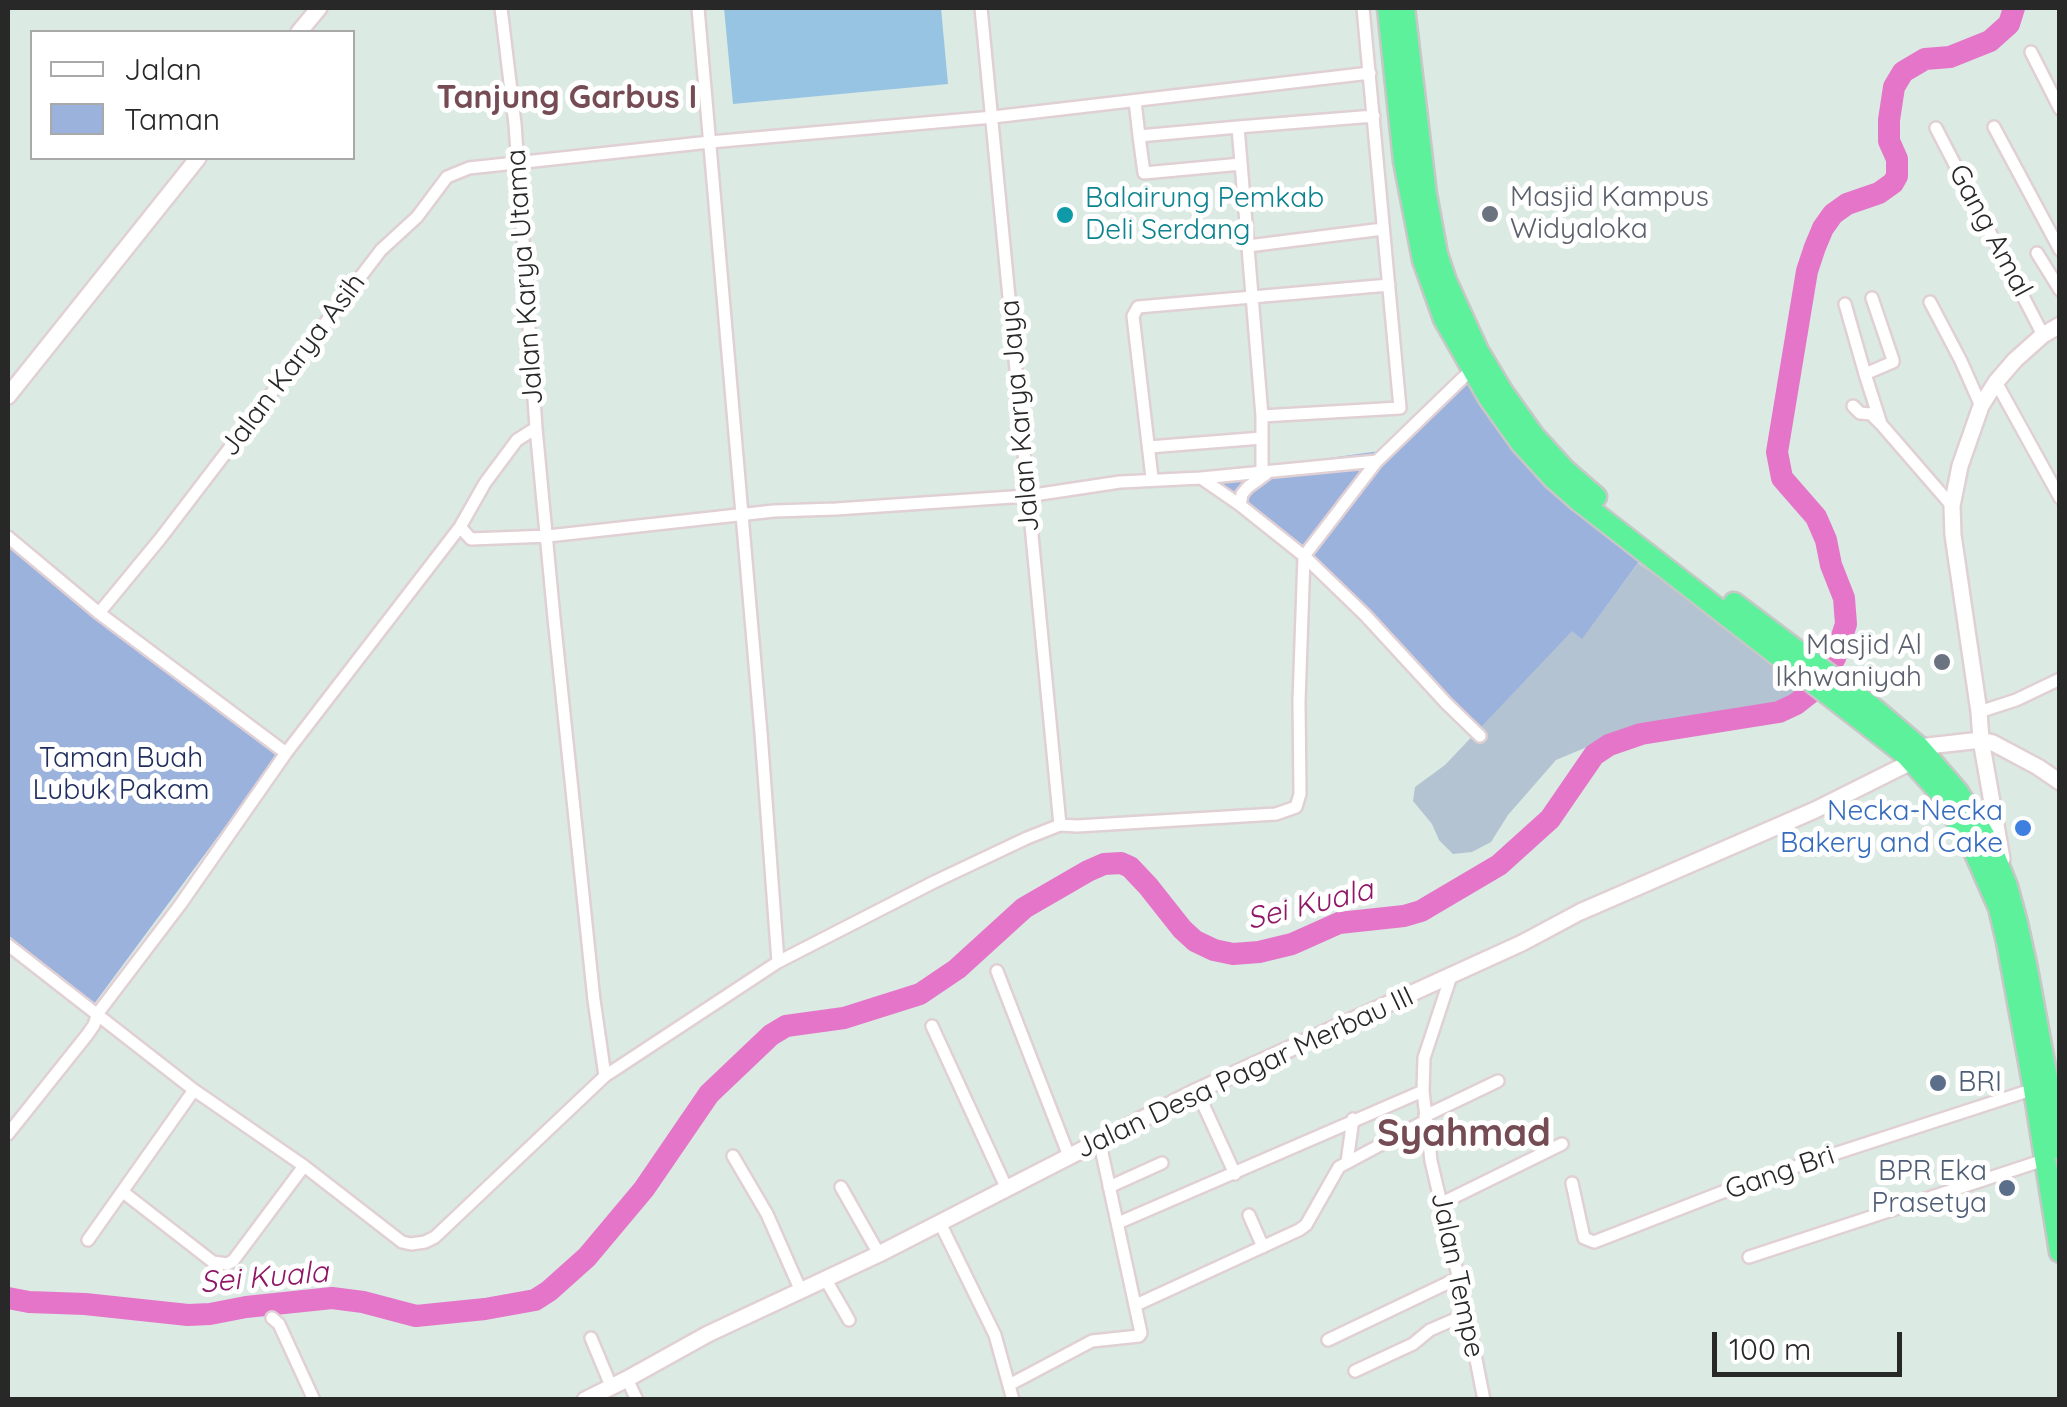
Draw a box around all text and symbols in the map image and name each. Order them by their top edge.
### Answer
legend [30,30,355,160]
text: Jalan [124,50,202,88]
district label: Tanjung Garbus I [437,79,697,117]
text: Taman [124,100,220,138]
street label: Jalan Karya Utama [499,148,551,406]
street label: Gang Amal [1941,159,2039,303]
place label: Masjid Kampus Widyaloka [1510,181,1709,247]
place label: Balairung Pemkab Deli Serdang [1085,182,1324,248]
marker: Masjid Kampus Widyaloka [1479,203,1501,225]
marker: Balairung Pemkab Deli Serdang [1054,204,1076,226]
street label: Jalan Karya Asih [213,267,373,463]
street label: Jalan Karya Jaya [993,298,1047,534]
place label: Masjid Al Ikhwaniyah [1775,629,1922,695]
marker: Masjid Al Ikhwaniyah [1931,651,1953,673]
park label: Taman Buah Lubuk Pakam [32,742,210,808]
place label: Necka-Necka Bakery and Cake [1780,795,2003,861]
marker: Necka-Necka Bakery and Cake [2012,817,2034,839]
water label: Sei Kuala [1243,872,1377,938]
street label: Jalan Desa Pagar Merbau III [1071,980,1419,1166]
place label: BRI [1958,1066,2002,1100]
marker: BRI [1927,1072,1949,1094]
district label: Syahmad [1377,1112,1551,1158]
street label: Gang Bri [1721,1139,1839,1207]
place label: BPR Eka Prasetya [1872,1155,1987,1221]
marker: BPR Eka Prasetya [1996,1177,2018,1199]
street label: Jalan Tempe [1423,1189,1491,1361]
water label: Sei Kuala [198,1254,330,1302]
scale bar [1717,1312,1907,1374]
text: 100 m [1729,1330,1811,1368]

